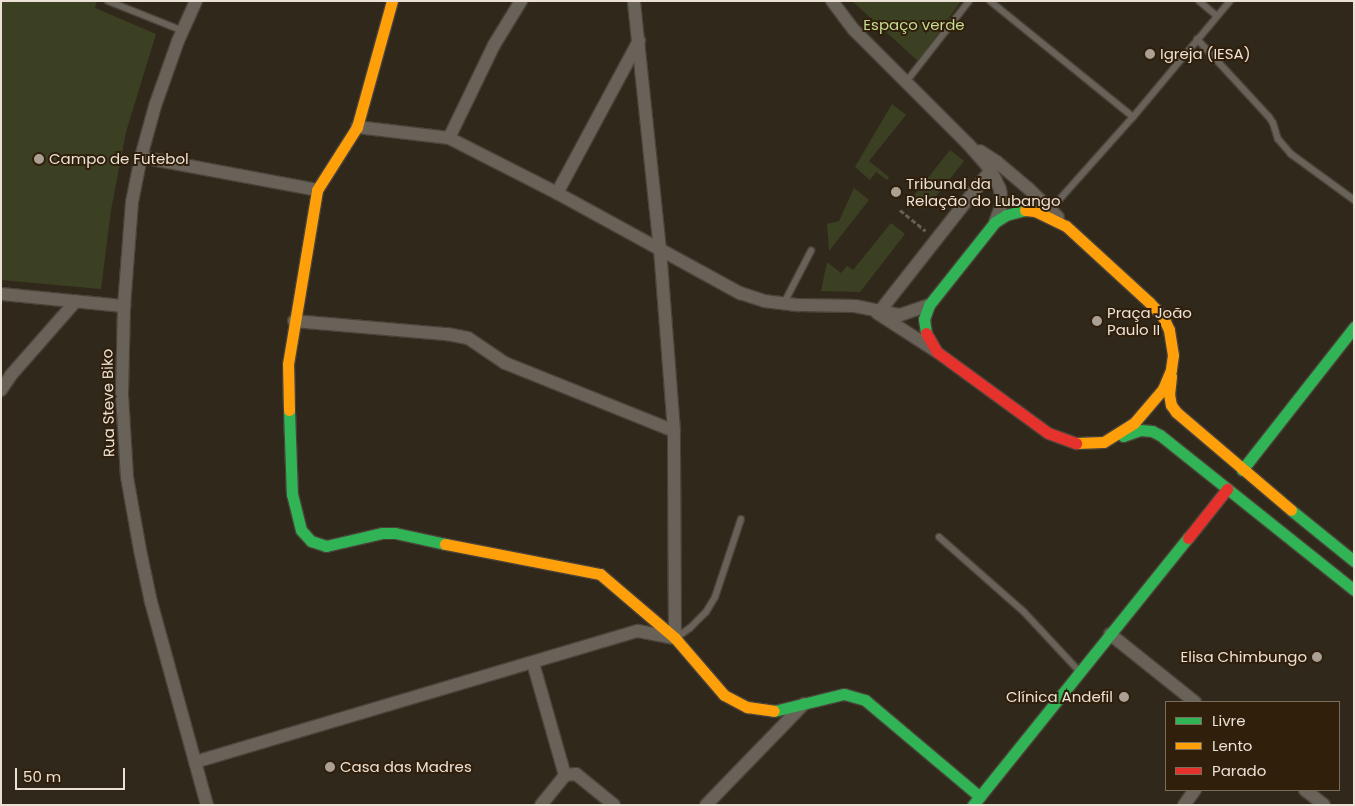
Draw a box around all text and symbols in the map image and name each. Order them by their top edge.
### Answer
park label: Espaço verde [863,16,965,34]
place label: Igreja (IESA) [1160,45,1251,63]
marker: Igreja (IESA) [1144,48,1156,60]
place label: Campo de Futebol [49,150,189,168]
marker: Campo de Futebol [33,153,45,165]
place label: Tribunal da Relação do Lubango [906,174,1061,209]
marker: Tribunal da Relação do Lubango [890,186,902,198]
place label: Praça João Paulo II [1107,303,1192,338]
marker: Praça João Paulo II [1091,315,1103,327]
street label: Rua Steve Biko [98,349,118,457]
place label: Elisa Chimbungo [1181,648,1307,666]
marker: Elisa Chimbungo [1311,651,1323,663]
place label: Clínica Andefil [1006,688,1113,706]
marker: Clínica Andefil [1117,690,1131,704]
legend [1165,701,1340,791]
text: Livre [1212,710,1245,731]
text: Lento [1212,735,1252,756]
scale bar [18,758,128,790]
place label: Casa das Madres [340,758,472,776]
text: Parado [1212,760,1266,781]
marker: Casa das Madres [324,761,336,773]
text: 50 m [23,766,61,787]

